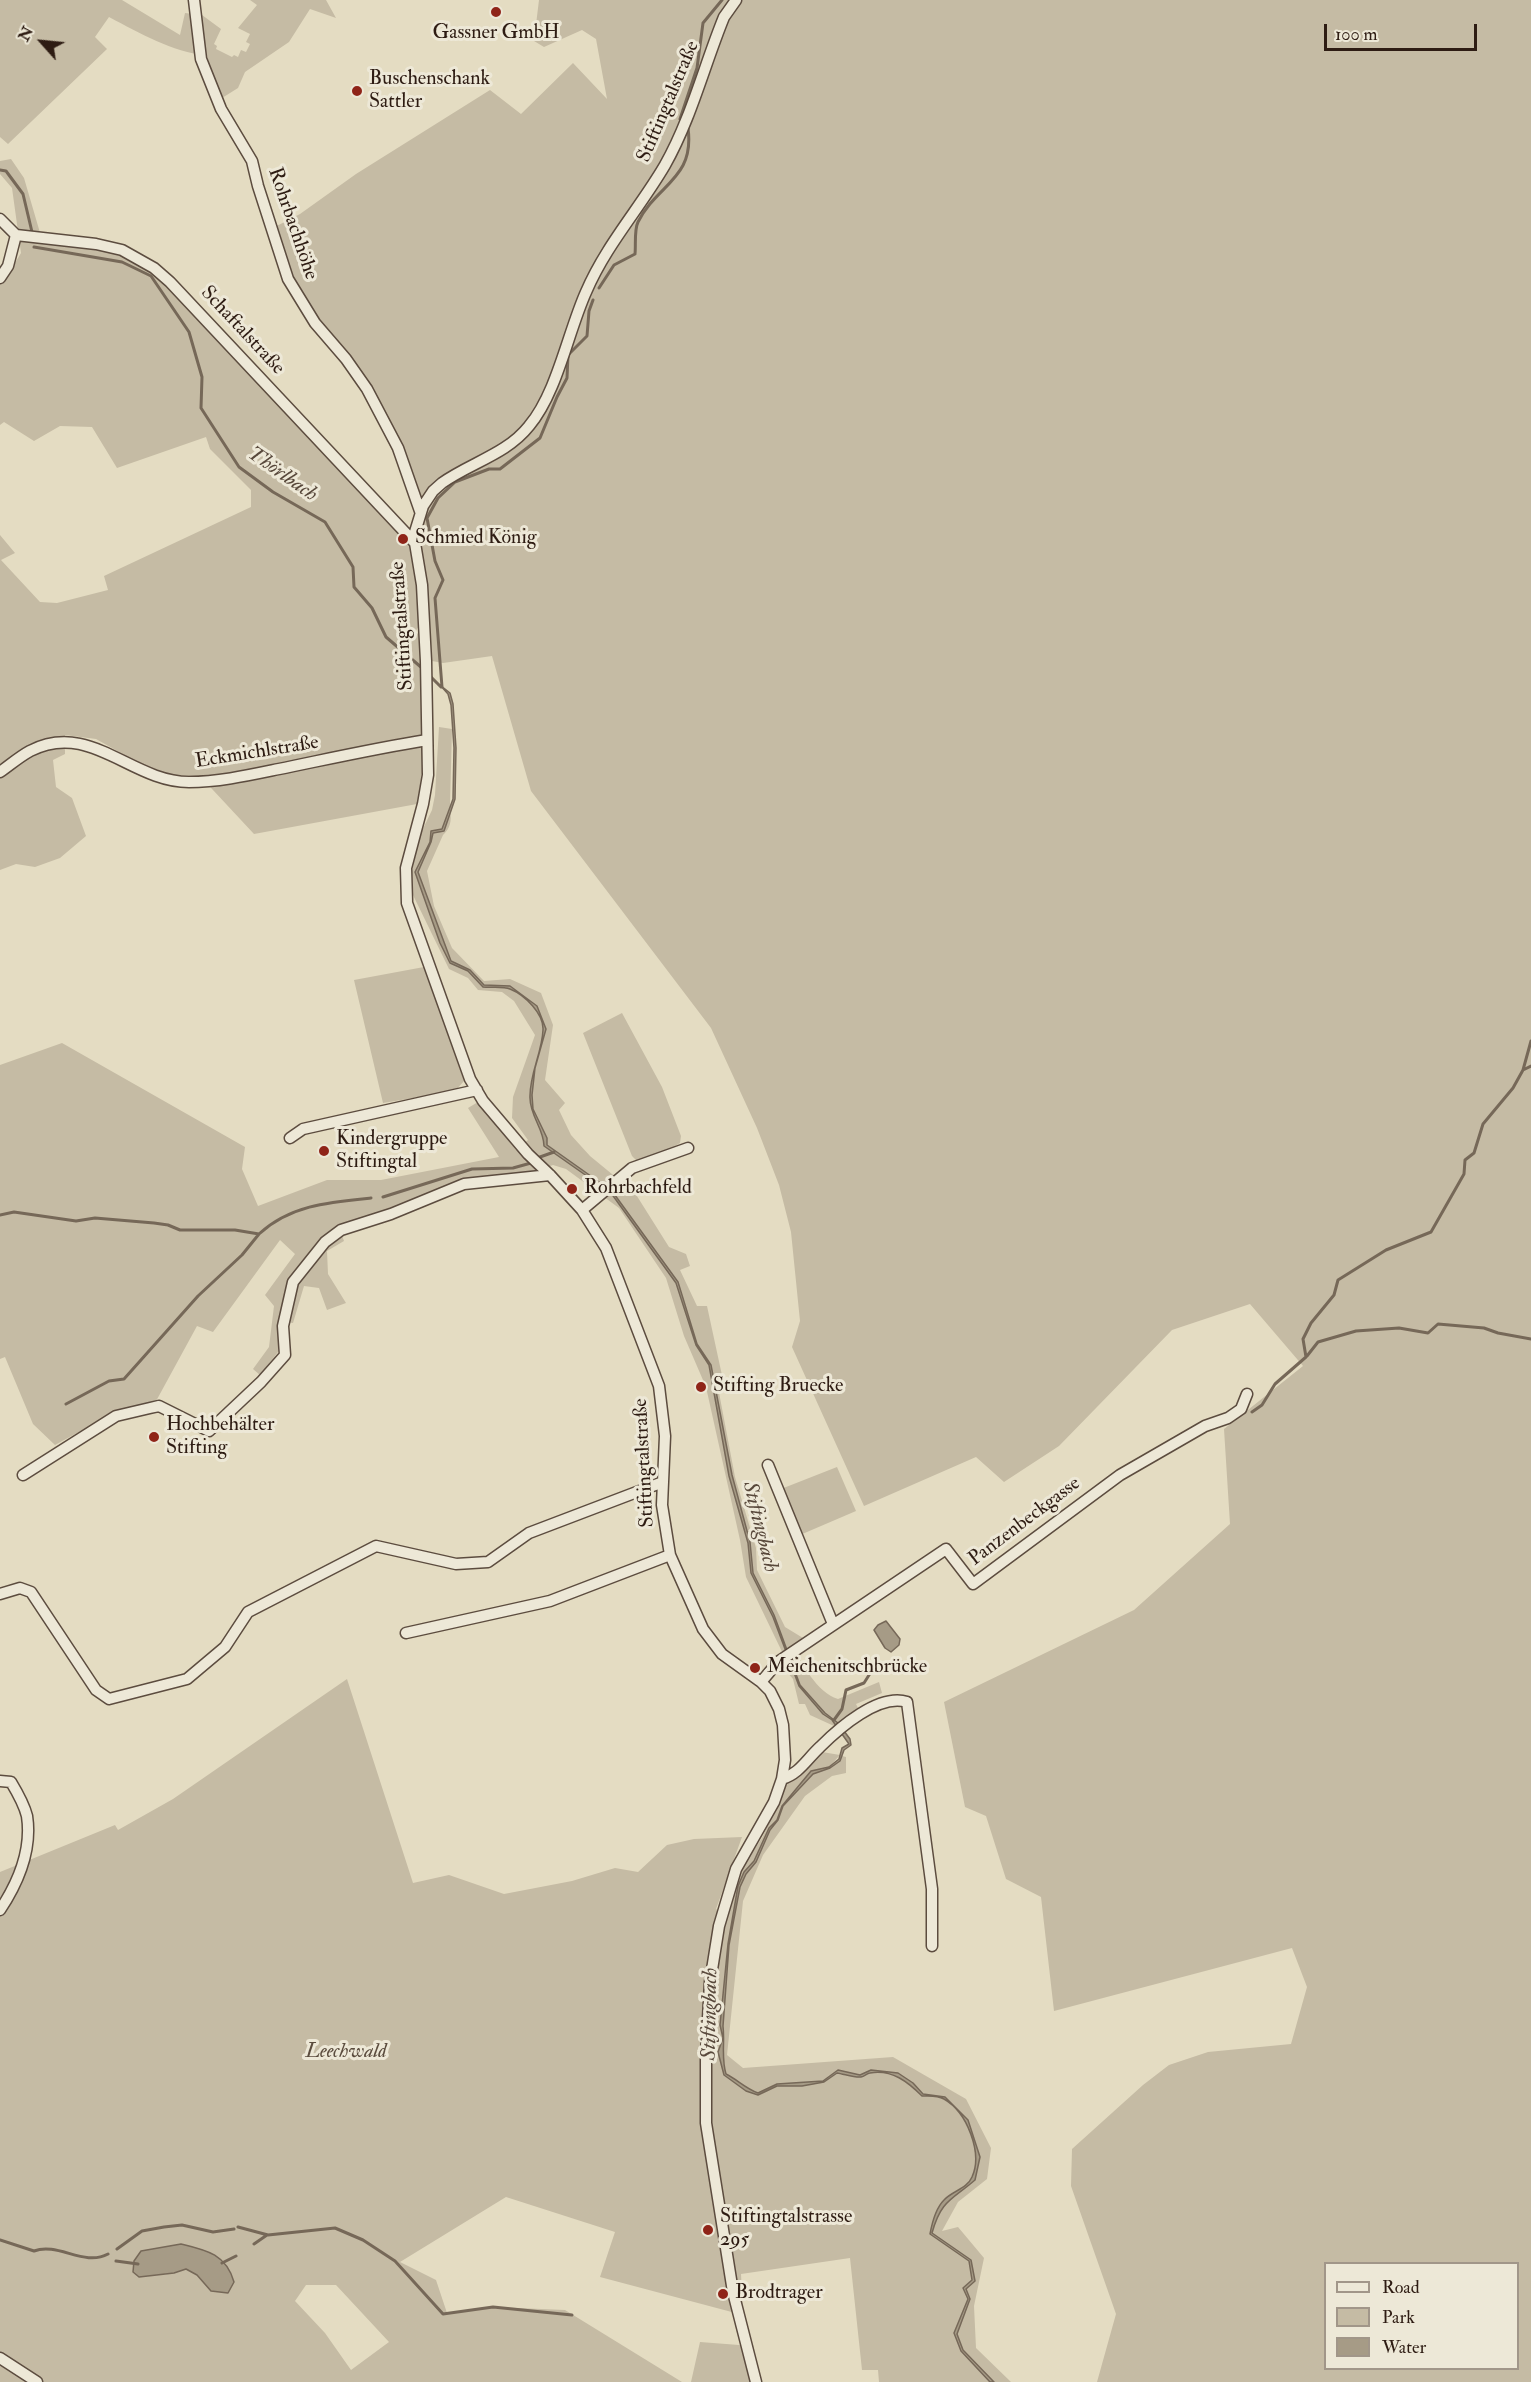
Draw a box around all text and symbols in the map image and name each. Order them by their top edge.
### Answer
marker: Gassner GmbH [489,5,503,19]
north arrow [12,12,72,72]
scale bar [1327,12,1480,50]
place label: Gassner GmbH [432,22,560,46]
text: N [14,23,38,45]
text: 100 m [1335,23,1378,46]
street label: Stiftingtalstraße [633,38,705,166]
place label: Buschenschank Sattler [369,68,490,115]
marker: Buschenschank Sattler [350,84,364,98]
street label: Rohrbachhöhe [262,165,322,283]
street label: Schaftalstraße [195,282,289,380]
water label: Thörlbach [242,442,322,508]
place label: Schmied König [415,527,537,551]
marker: Schmied König [396,532,410,546]
street label: Stiftingtalstraße [387,561,419,691]
street label: Eckmichlstraße [194,731,320,775]
place label: Kindergruppe Stiftingtal [336,1128,447,1175]
marker: Kindergruppe Stiftingtal [317,1144,331,1158]
place label: Rohrbachfeld [584,1177,692,1201]
marker: Rohrbachfeld [565,1182,579,1196]
place label: Stifting Bruecke [713,1375,843,1399]
marker: Stifting Bruecke [694,1380,708,1394]
street label: Stiftingtalstraße [630,1398,660,1528]
place label: Hochbehälter Stifting [166,1414,274,1461]
marker: Hochbehälter Stifting [147,1430,161,1444]
street label: Panzenbeckgasse [964,1472,1086,1572]
water label: Stiftingbach [736,1479,782,1575]
place label: Meichenitschbrücke [767,1656,927,1680]
marker: Meichenitschbrücke [748,1661,762,1675]
water label: Stiftingbach [698,1967,724,2061]
park label: Leechwald [305,2041,387,2065]
place label: Stiftingtalstrasse 295 [720,2206,852,2253]
marker: Stiftingtalstrasse 295 [701,2223,715,2237]
legend [1324,2262,1519,2370]
text: Road [1382,2276,1420,2299]
place label: Brodtrager [735,2282,823,2306]
marker: Brodtrager [716,2287,730,2301]
text: Park [1382,2306,1415,2329]
text: Water [1382,2336,1426,2359]

